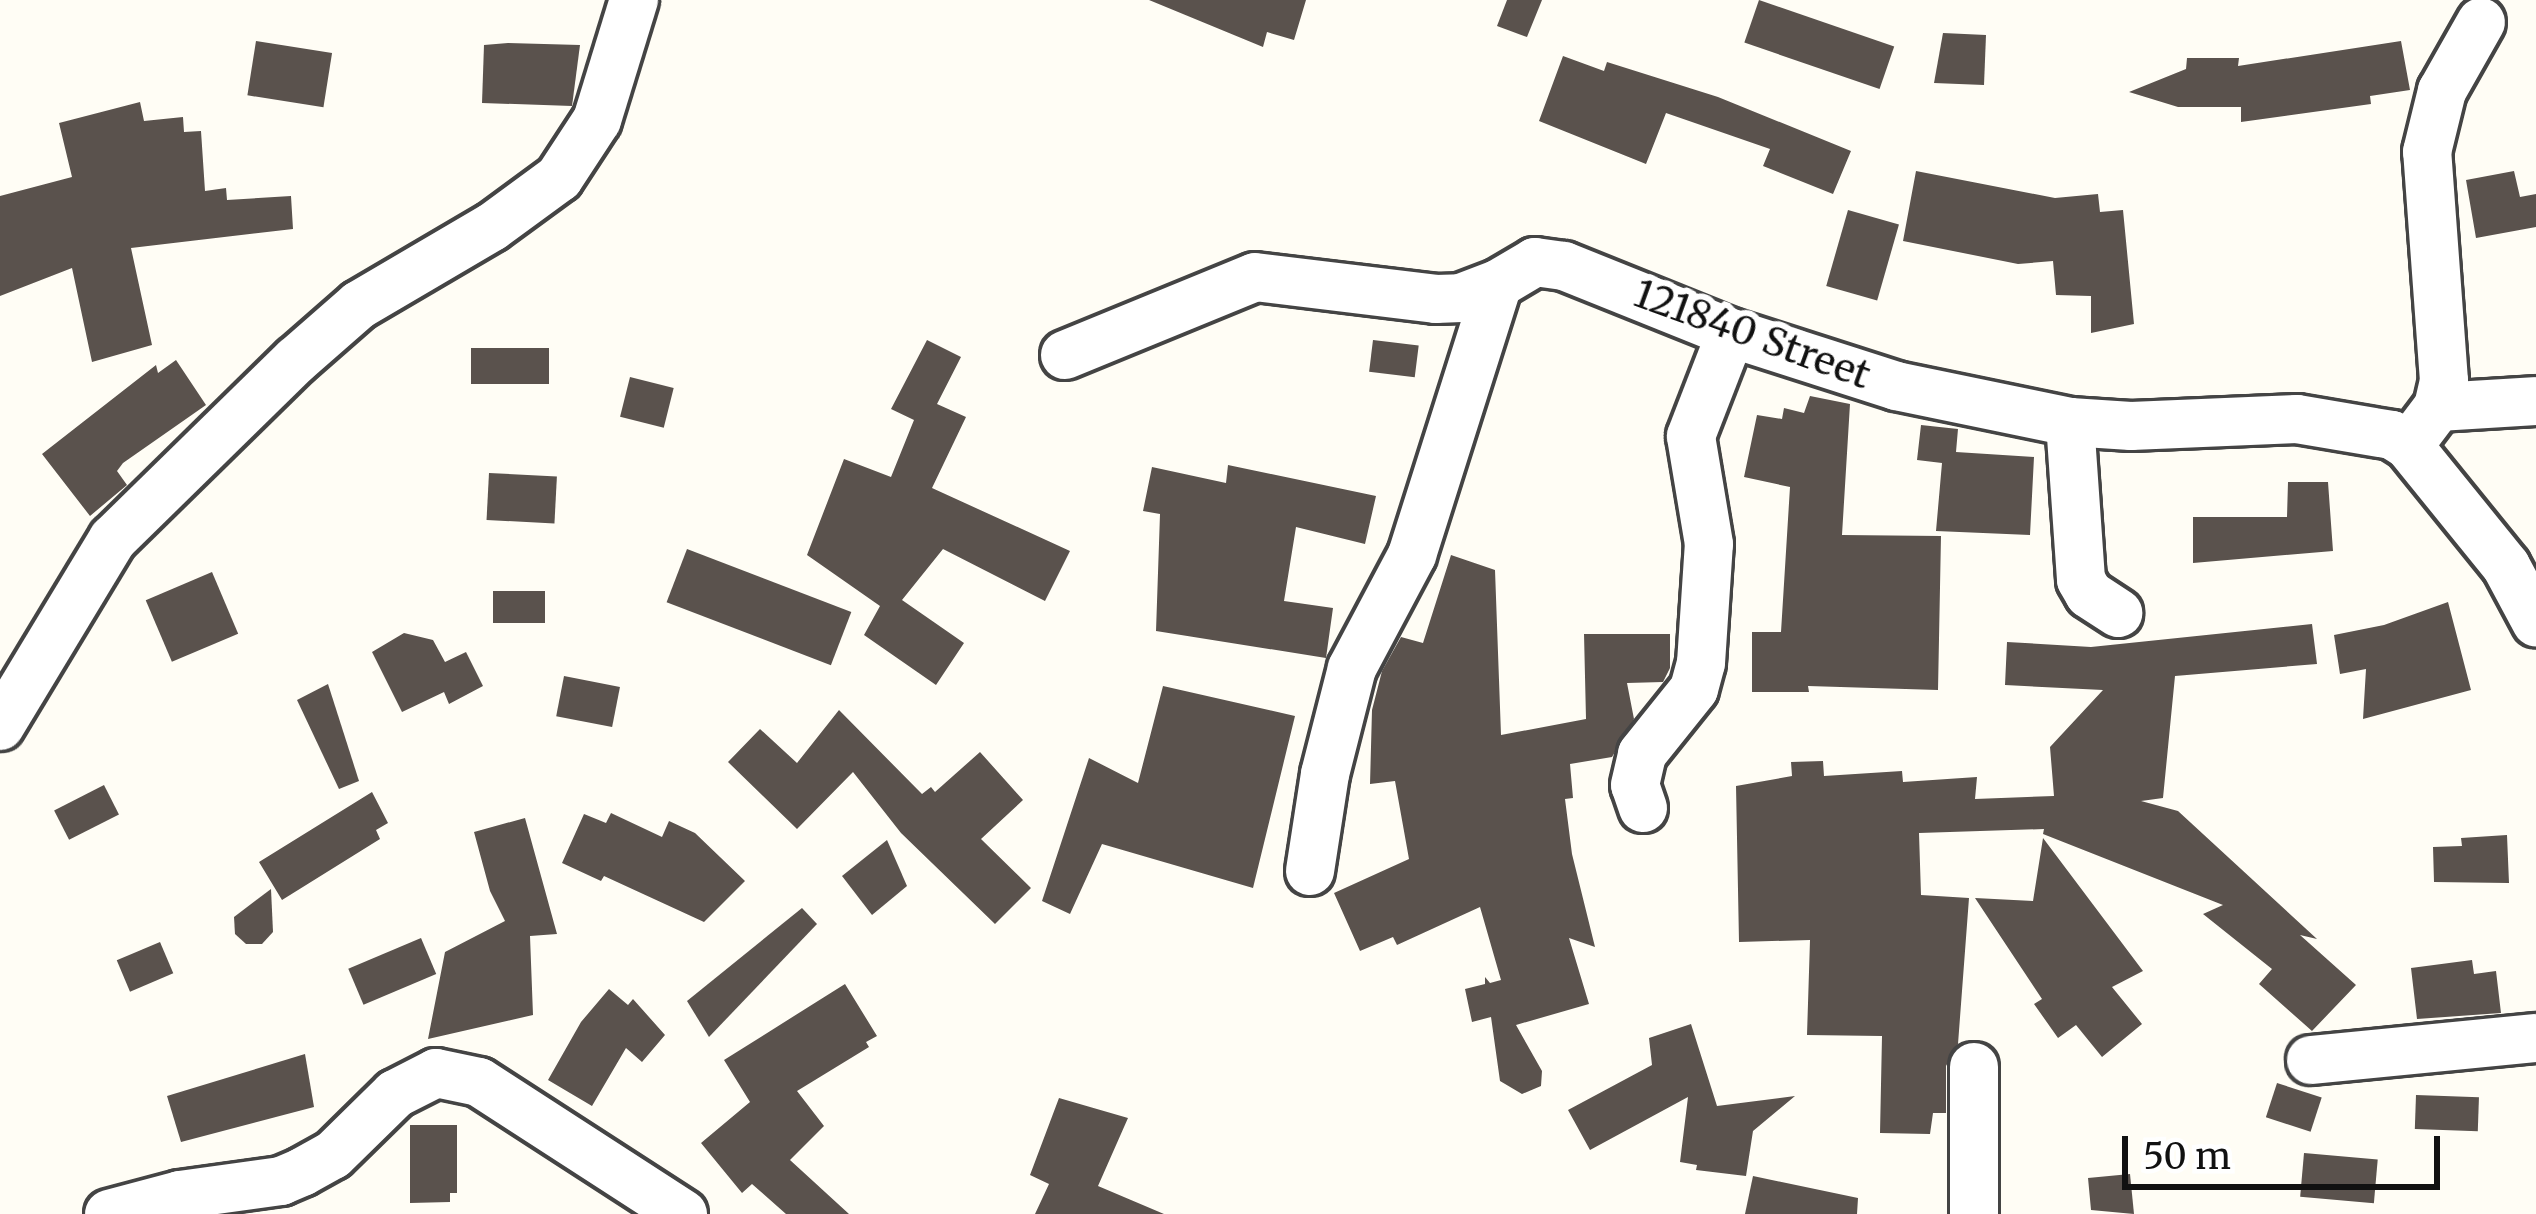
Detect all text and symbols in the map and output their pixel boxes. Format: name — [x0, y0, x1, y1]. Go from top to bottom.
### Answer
street label: 121840 Street — [1628, 271, 1876, 399]
scale bar — [2128, 1112, 2446, 1186]
text: 50 m — [2143, 1134, 2231, 1179]

